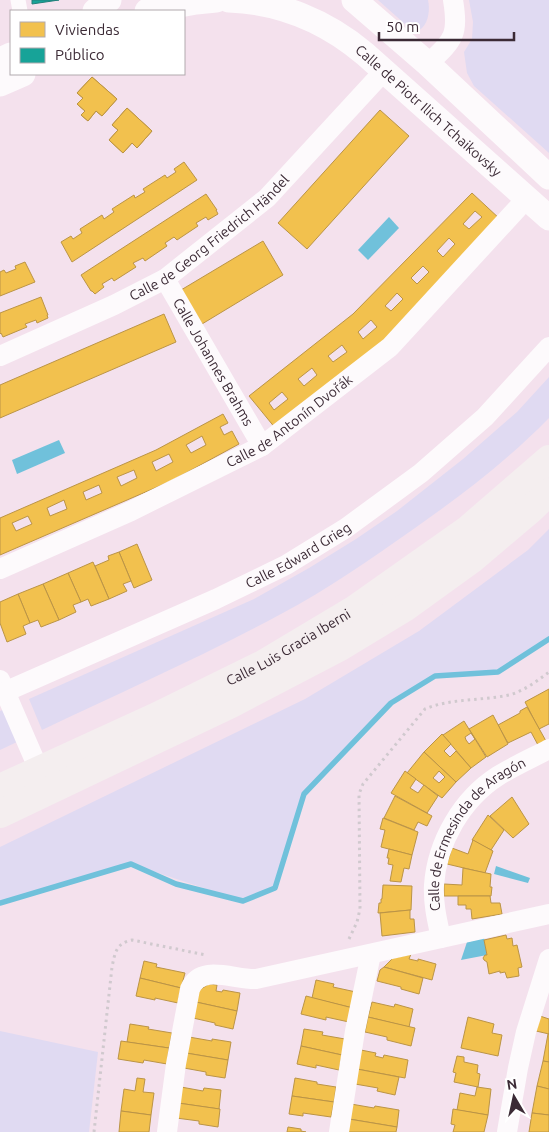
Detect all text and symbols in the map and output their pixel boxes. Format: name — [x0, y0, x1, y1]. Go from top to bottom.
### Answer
legend — [10, 10, 185, 75]
scale bar — [379, 10, 514, 42]
text: 50 m — [386, 18, 419, 35]
text: Viviendas — [55, 21, 119, 38]
street label: Calle de Piotr Ilich Tchaikovsky — [352, 41, 505, 180]
text: Público — [55, 46, 105, 63]
street label: Calle de Georg Friedrich Händel — [127, 171, 292, 304]
street label: Calle Johannes Brahms — [170, 295, 257, 429]
street label: Calle de Antonín Dvořák — [223, 371, 356, 471]
street label: Calle Edward Grieg — [243, 519, 354, 591]
street label: Calle Luis Gracia Iberni — [224, 606, 353, 689]
street label: Calle de Ermesinda de Aragón — [426, 754, 528, 912]
north arrow — [489, 1072, 539, 1122]
text: N — [506, 1075, 518, 1093]

